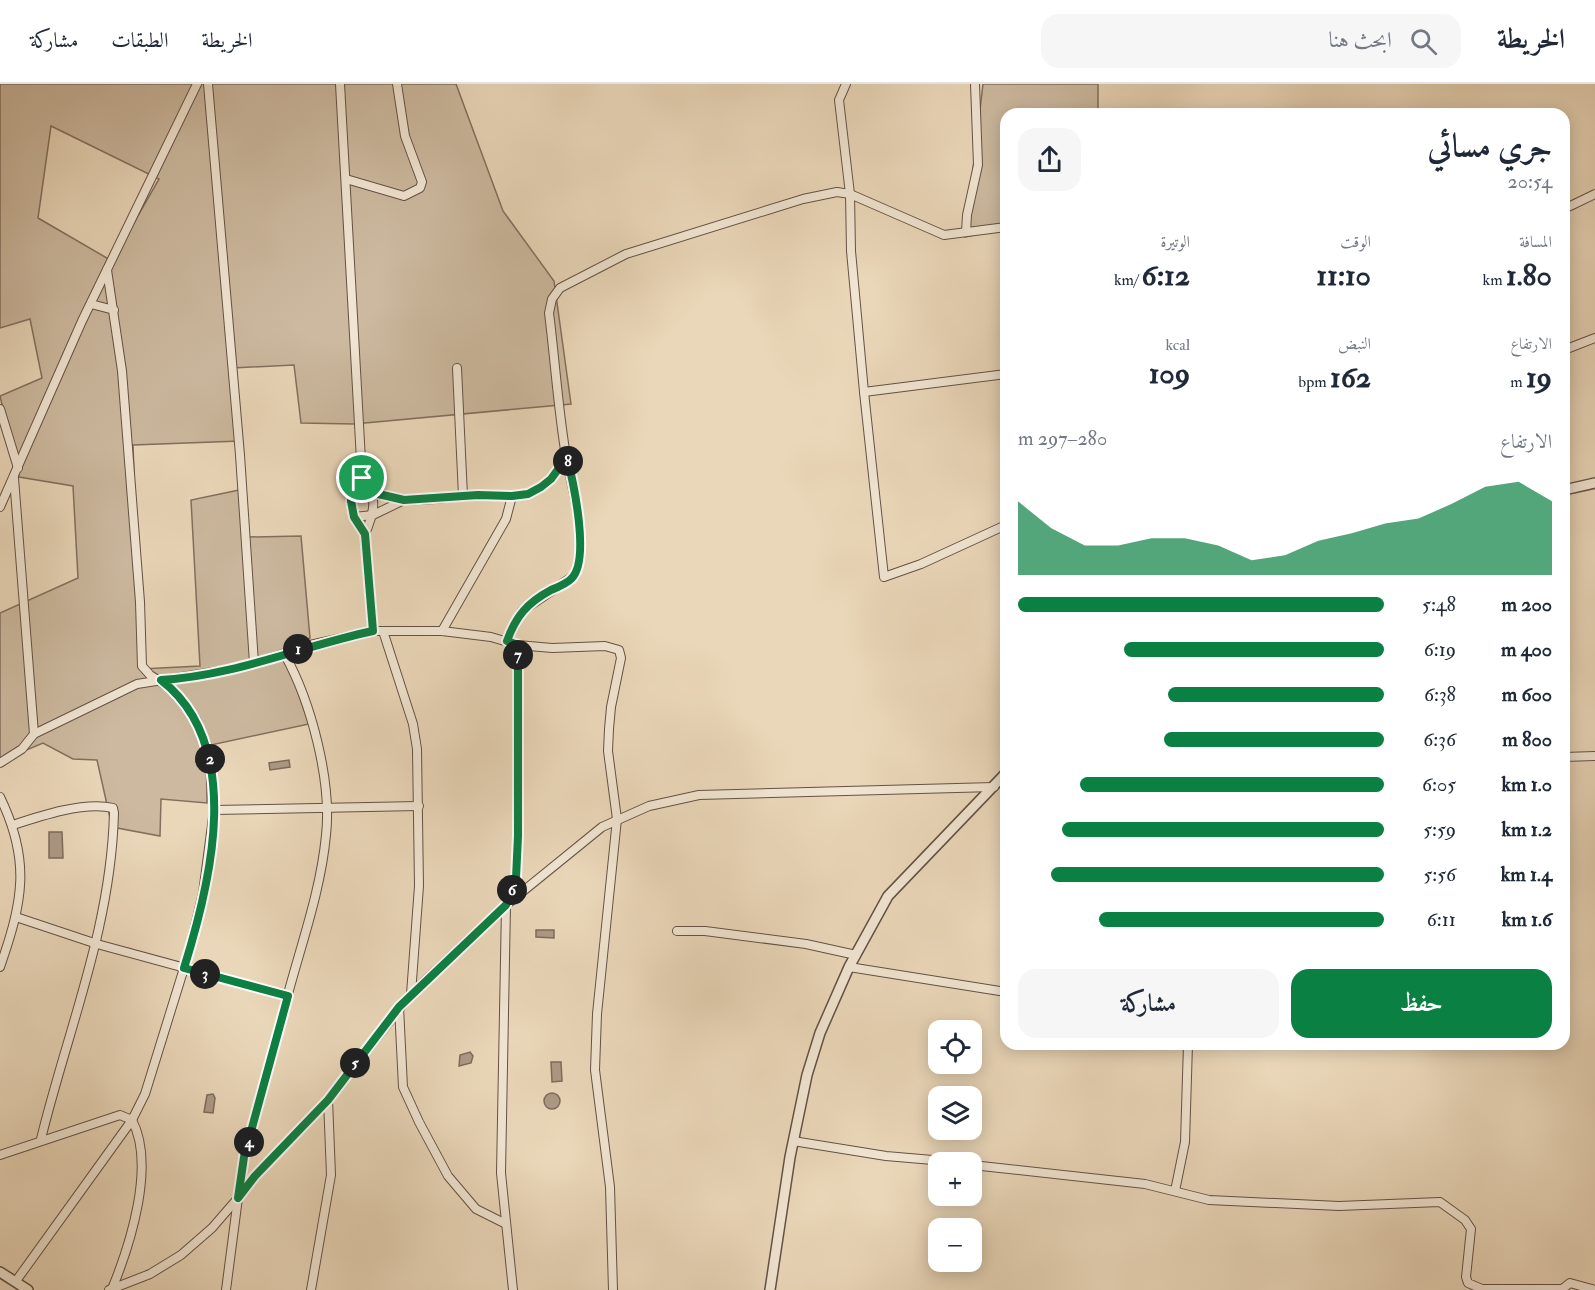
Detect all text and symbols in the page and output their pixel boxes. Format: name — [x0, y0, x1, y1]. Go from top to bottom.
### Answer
search box — [1041, 14, 1461, 68]
text: الخريطة — [1497, 22, 1565, 57]
icon: search — [1407, 25, 1440, 58]
text: ابحث هنا — [1329, 26, 1392, 54]
text: مشاركة — [30, 27, 78, 54]
text: الطبقات — [111, 27, 168, 54]
text: الخريطة — [201, 27, 253, 54]
text: جري مسائي — [1428, 126, 1552, 167]
button: share — [1018, 128, 1081, 191]
text: 20:54 — [1508, 169, 1552, 194]
text: الوتيرة — [1160, 232, 1190, 252]
text: الوقت — [1340, 232, 1371, 252]
text: المسافة — [1519, 232, 1552, 252]
text: 6:12 — [1142, 257, 1190, 294]
text: 11:10 — [1316, 257, 1371, 294]
text: 1.80 — [1506, 257, 1552, 294]
text: /km — [1114, 270, 1142, 290]
text: km — [1483, 270, 1506, 290]
text: النبض — [1338, 334, 1371, 354]
text: الارتفاع — [1510, 334, 1552, 354]
text: kcal — [1165, 335, 1190, 355]
text: 109 — [1149, 355, 1190, 392]
text: 162 — [1330, 359, 1371, 396]
text: 19 — [1526, 359, 1552, 396]
text: bpm — [1298, 372, 1330, 392]
text: m — [1510, 372, 1526, 392]
text: 280–297 m — [1018, 426, 1107, 451]
text: الارتفاع — [1500, 429, 1552, 454]
pin: 8 — [553, 446, 583, 476]
text: 8 — [564, 451, 572, 471]
pin — [336, 452, 387, 503]
icon: arrive — [345, 461, 378, 494]
text: 5:48 — [1422, 592, 1456, 617]
text: 200 m — [1502, 592, 1552, 617]
pin: 1 — [283, 634, 313, 664]
text: 6:19 — [1424, 637, 1456, 662]
text: 400 m — [1501, 637, 1552, 662]
text: 1 — [295, 639, 301, 659]
pin: 7 — [503, 640, 533, 670]
text: 7 — [514, 645, 522, 665]
text: 6:38 — [1424, 682, 1456, 707]
text: 600 m — [1502, 682, 1552, 707]
text: 6:36 — [1423, 727, 1456, 752]
text: 800 m — [1502, 727, 1552, 752]
pin: 2 — [195, 744, 225, 774]
text: 2 — [206, 749, 214, 769]
text: 6:05 — [1422, 772, 1456, 797]
text: 1.0 km — [1501, 772, 1552, 797]
text: 5:59 — [1423, 817, 1456, 842]
text: 1.2 km — [1502, 817, 1552, 842]
text: 5:56 — [1423, 862, 1456, 887]
text: 1.4 km — [1501, 862, 1552, 887]
pin: 6 — [497, 875, 527, 905]
text: 6 — [508, 880, 516, 900]
text: 6:11 — [1427, 907, 1456, 932]
text: 1.6 km — [1502, 907, 1552, 932]
pin: 3 — [190, 959, 220, 989]
text: 3 — [202, 964, 208, 984]
button: مشاركة — [1018, 969, 1279, 1038]
button: حفظ — [1291, 969, 1552, 1038]
map controls — [928, 1020, 982, 1272]
button: locate — [928, 1020, 982, 1074]
pin: 5 — [340, 1048, 370, 1078]
text: 5 — [351, 1053, 359, 1073]
button: layers — [928, 1086, 982, 1140]
pin: 4 — [234, 1127, 264, 1157]
text: 4 — [245, 1132, 253, 1152]
button: + — [928, 1152, 982, 1206]
button: − — [928, 1218, 982, 1272]

